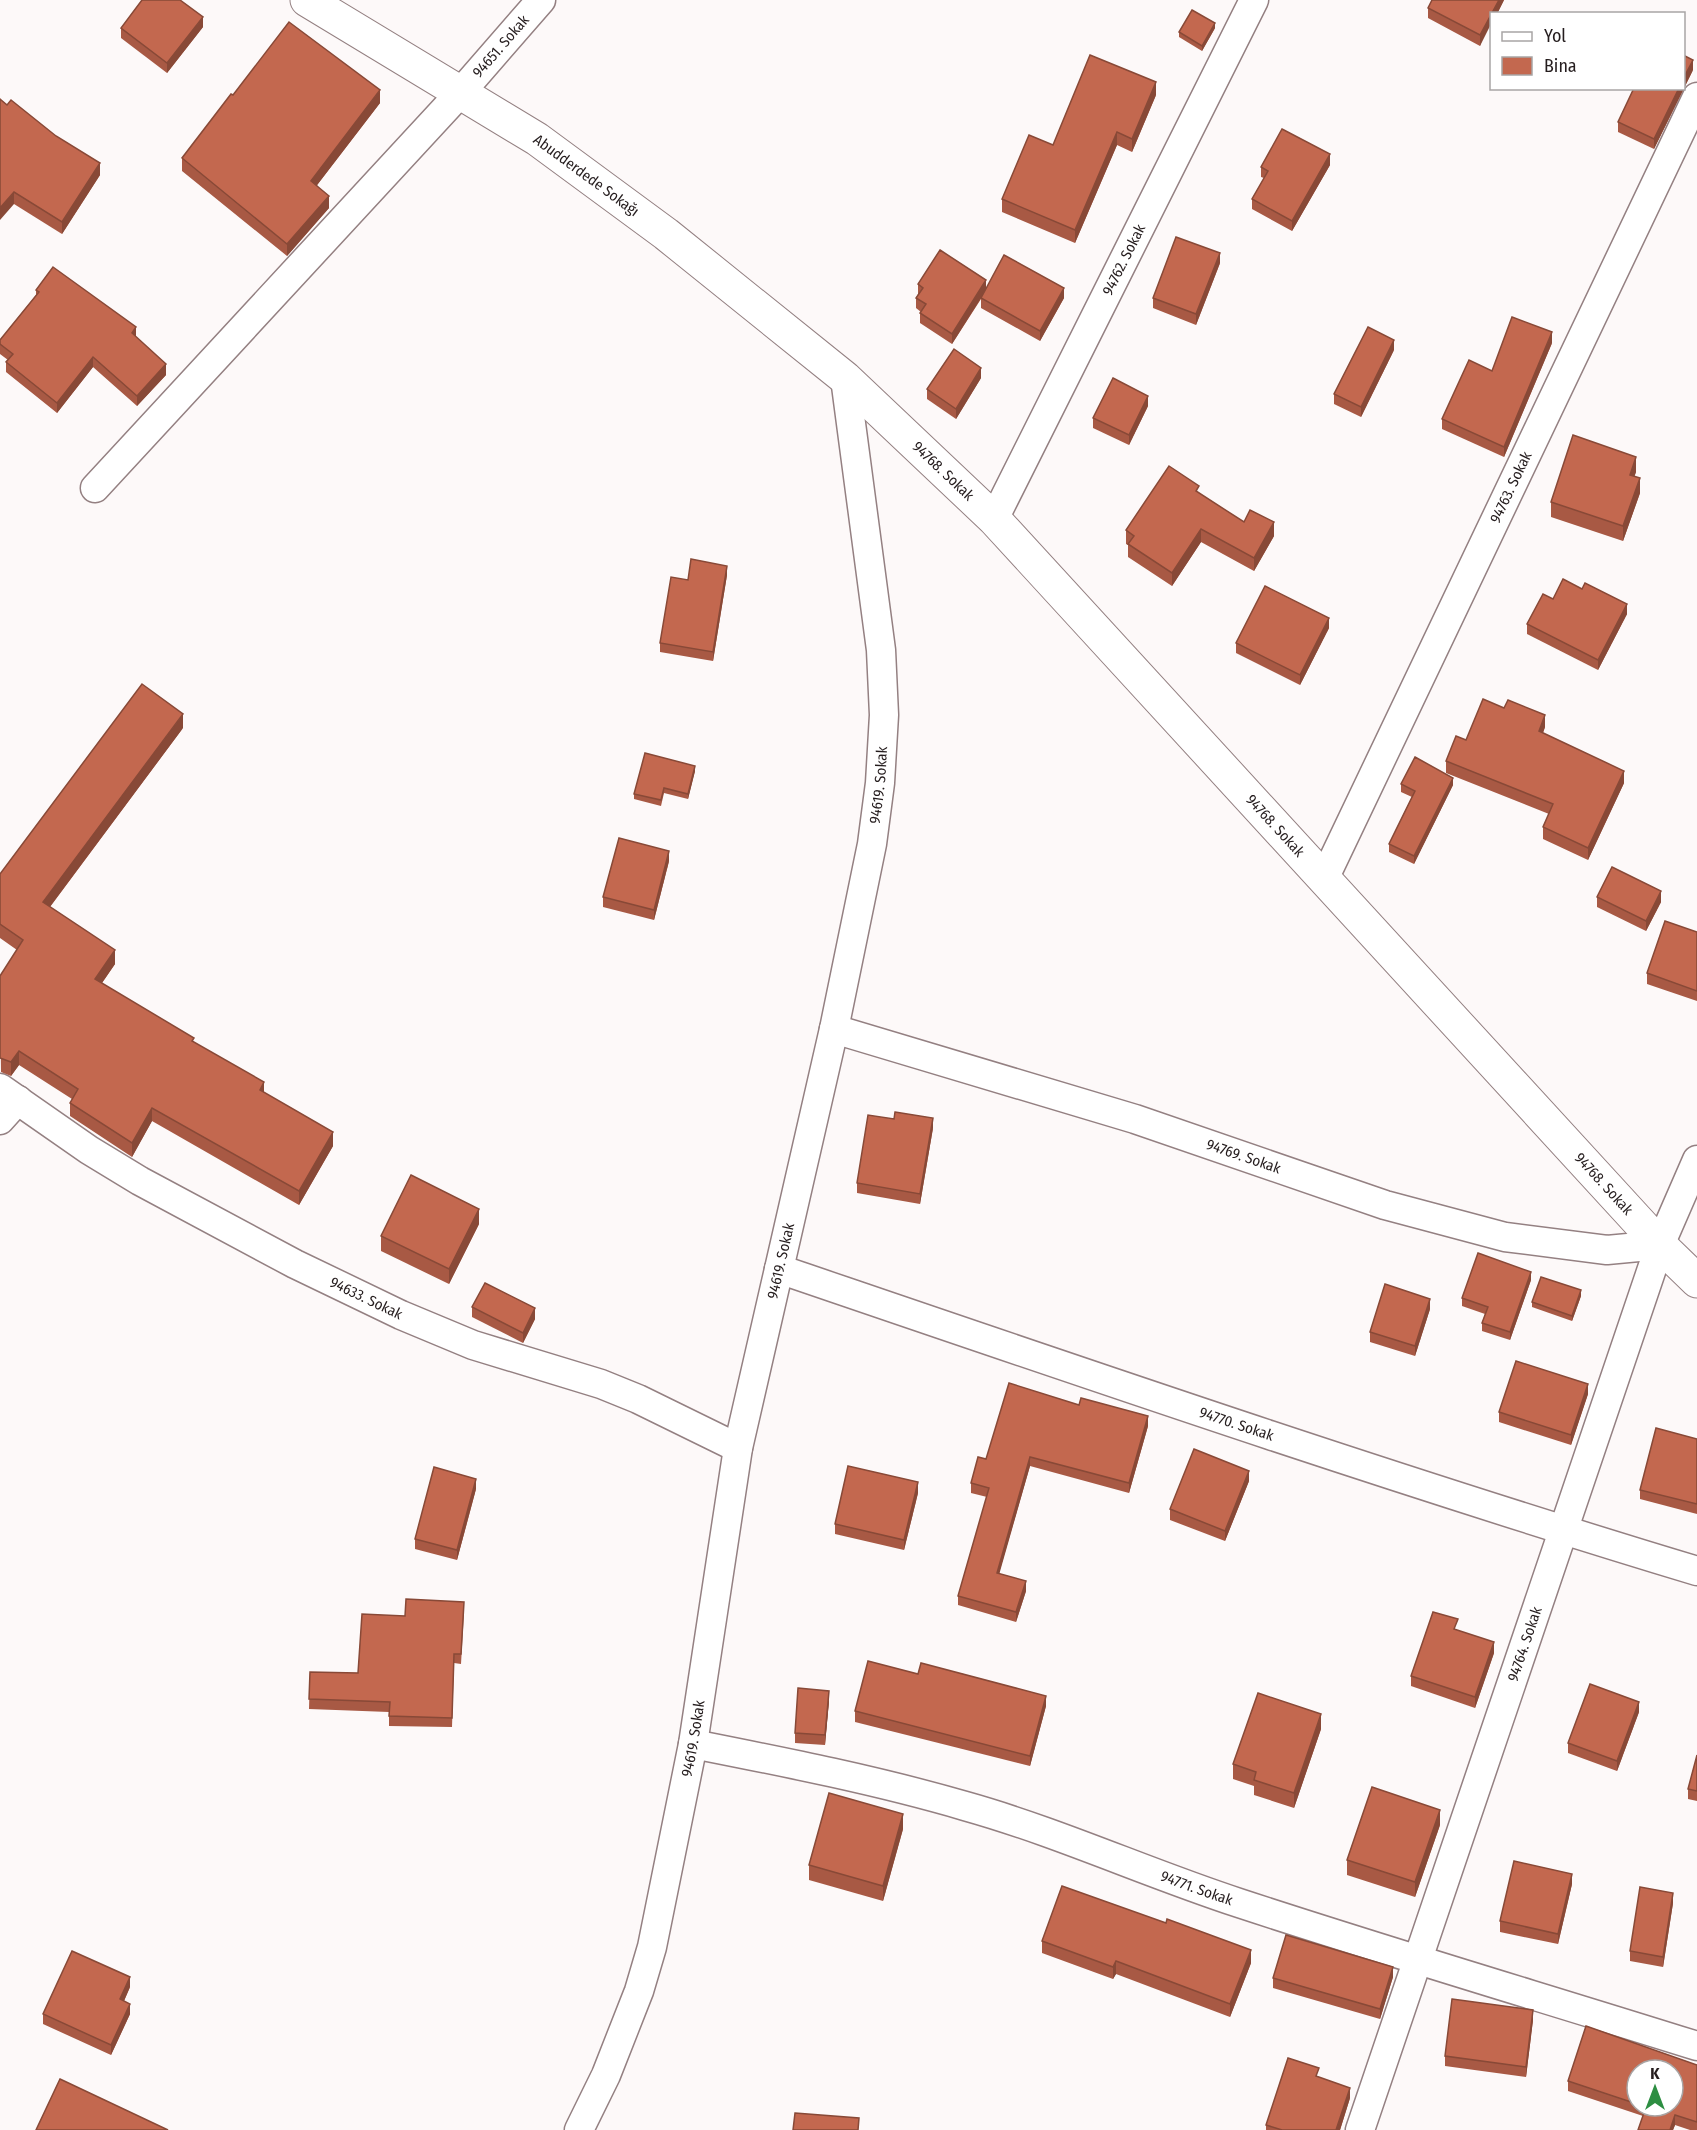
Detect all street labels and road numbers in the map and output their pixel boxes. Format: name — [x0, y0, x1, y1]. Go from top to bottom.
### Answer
street label: 94651. Sokak — [469, 11, 533, 81]
street label: Abudderdede Sokağı — [530, 131, 643, 220]
street label: 94762. Sokak — [1099, 221, 1149, 298]
street label: 94768. Sokak — [909, 438, 978, 504]
street label: 94763. Sokak — [1486, 449, 1536, 526]
street label: 94619. Sokak — [866, 746, 891, 825]
street label: 94768. Sokak — [1242, 791, 1308, 861]
street label: 94769. Sokak — [1204, 1135, 1283, 1177]
street label: 94768. Sokak — [1571, 1149, 1637, 1219]
street label: 94619. Sokak — [763, 1221, 798, 1301]
street label: 94633. Sokak — [327, 1273, 405, 1323]
street label: 94770. Sokak — [1197, 1403, 1276, 1445]
street label: 94764. Sokak — [1504, 1604, 1546, 1684]
street label: 94619. Sokak — [678, 1699, 709, 1778]
street label: 94771. Sokak — [1158, 1867, 1235, 1909]

